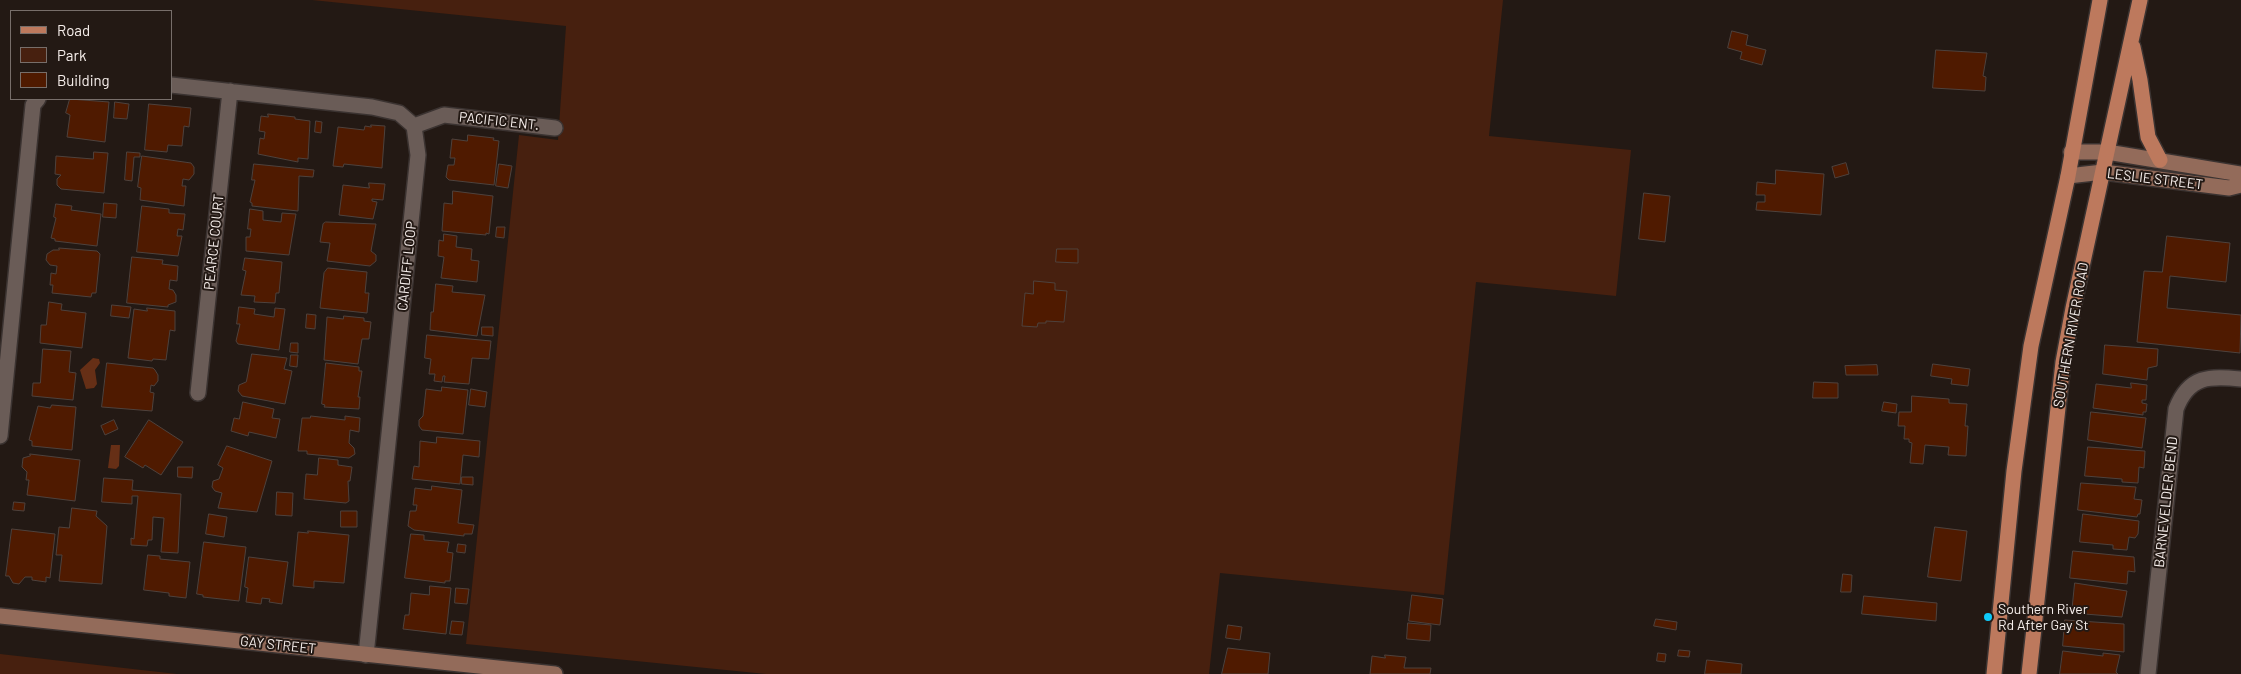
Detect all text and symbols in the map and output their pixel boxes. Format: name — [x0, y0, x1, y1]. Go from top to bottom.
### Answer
legend — [10, 10, 172, 100]
text: Road — [57, 21, 90, 39]
text: Park — [57, 46, 86, 64]
text: Building — [57, 71, 110, 89]
street label: PACIFIC ENT. — [458, 108, 540, 134]
street label: LESLIE STREET — [2106, 165, 2204, 193]
street label: PEARCE COURT — [201, 193, 227, 291]
street label: CARDIFF LOOP — [394, 220, 420, 312]
street label: SOUTHERN RIVER ROAD — [2050, 261, 2092, 409]
street label: BARNEVELDER BEND — [2151, 436, 2181, 568]
place label: Southern River Rd After Gay St — [1998, 601, 2089, 634]
marker: Southern River Rd After Gay St — [1982, 611, 1994, 623]
street label: GAY STREET — [239, 633, 317, 657]

